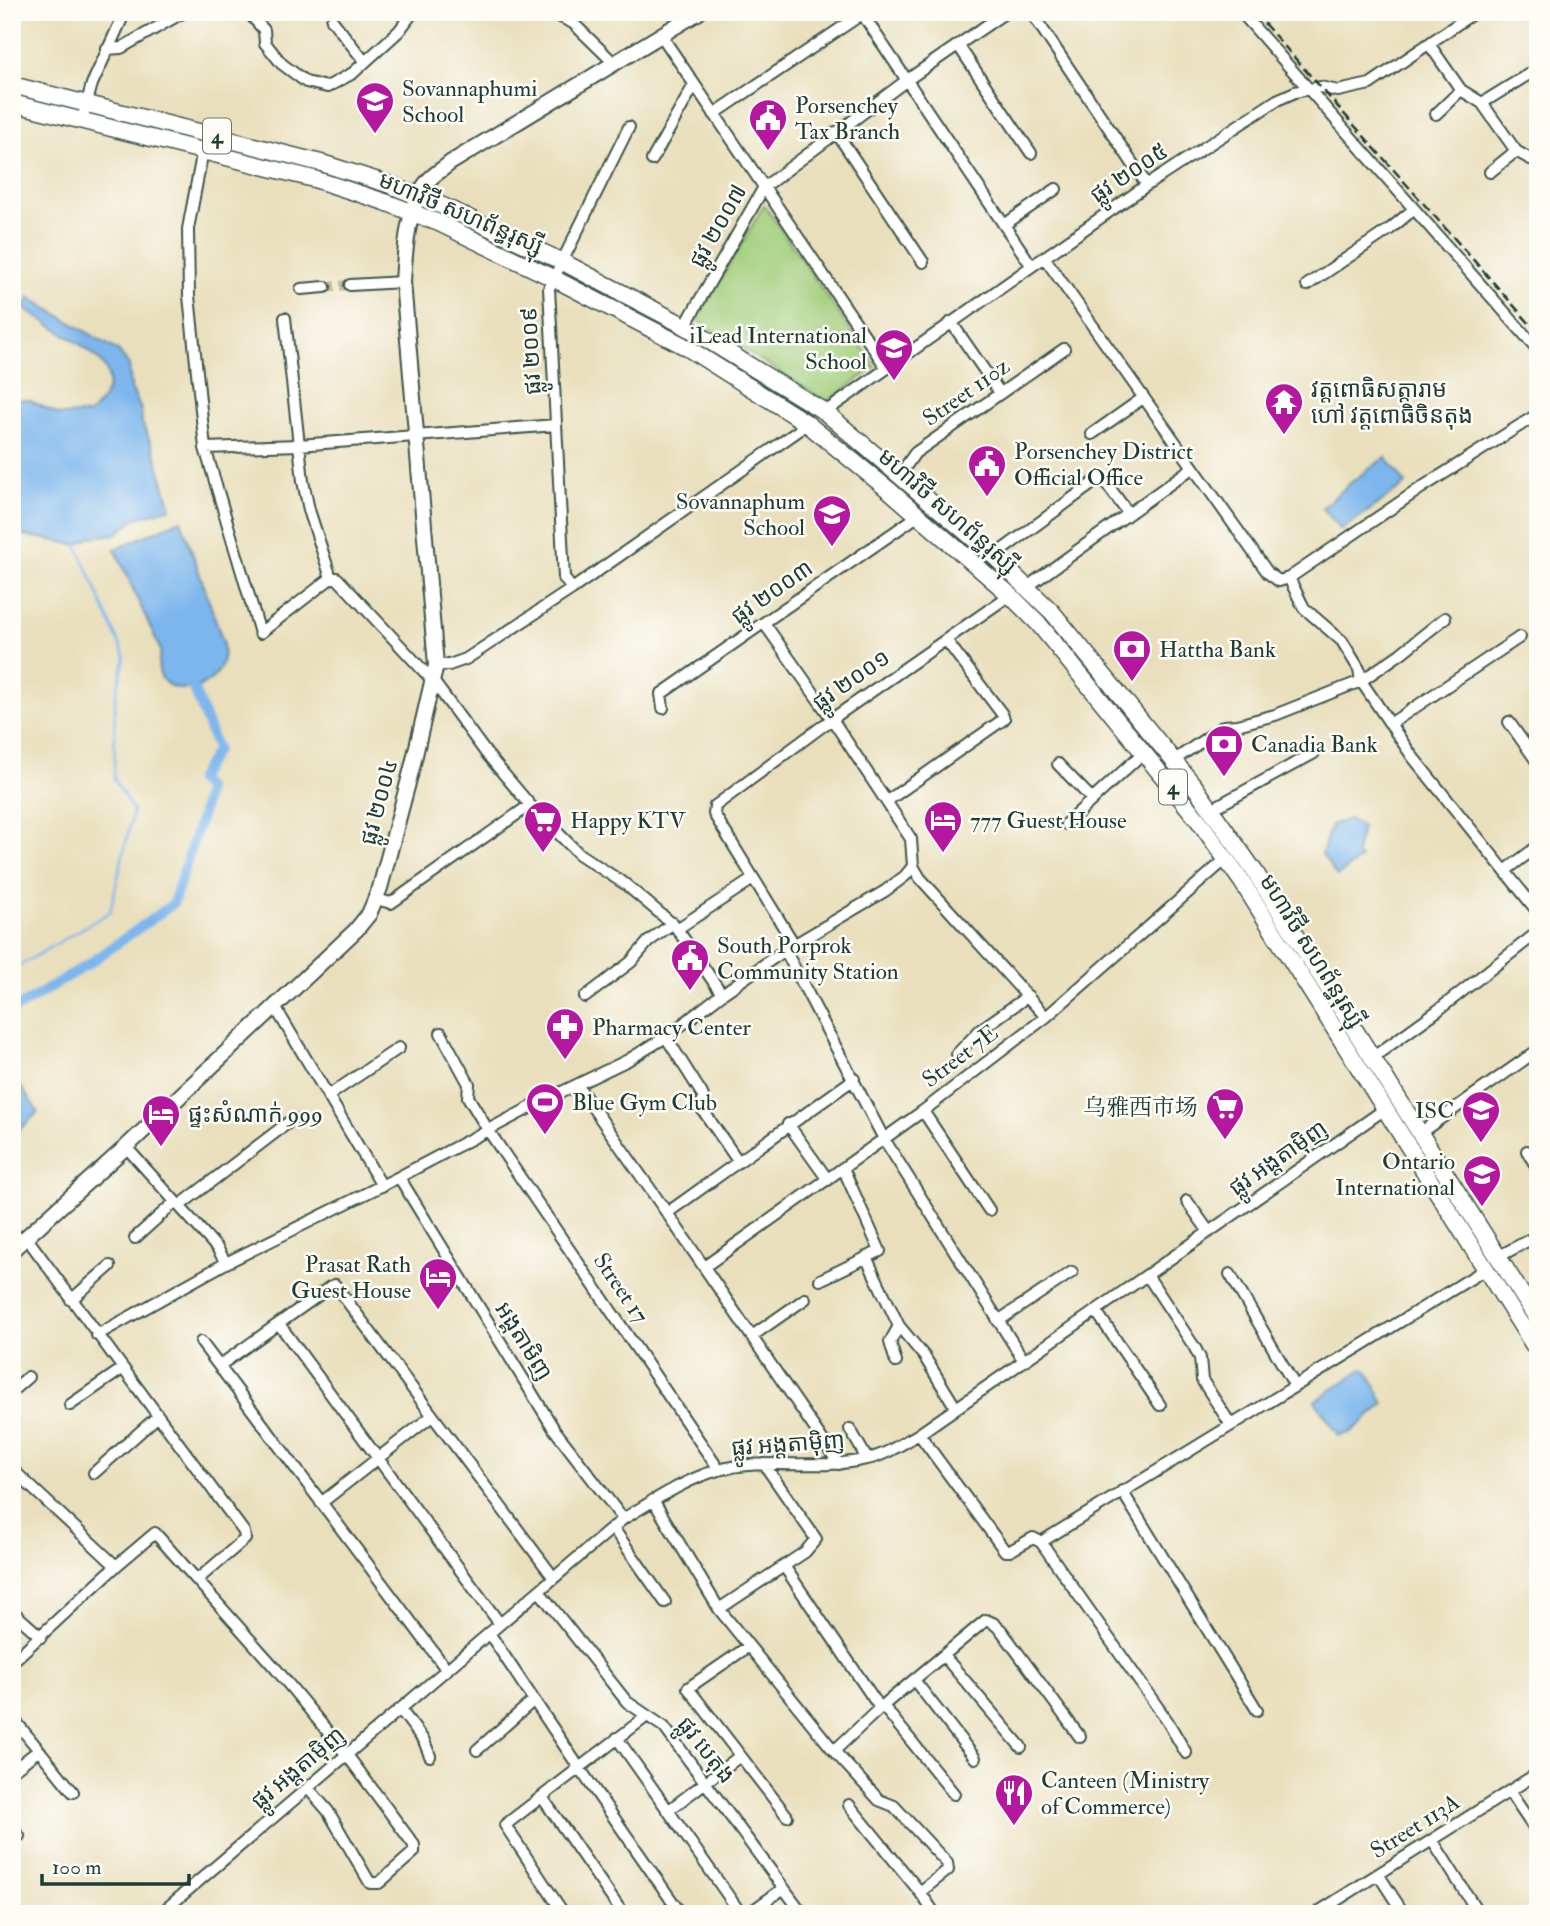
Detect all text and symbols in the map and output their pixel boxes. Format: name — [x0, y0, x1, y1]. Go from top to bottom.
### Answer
place label: Sovannaphumi School — [402, 74, 537, 129]
school or university icon: Sovannaphumi School — [354, 80, 396, 135]
place label: Porsenchey Tax Branch — [795, 91, 900, 146]
public building icon: Porsenchey Tax Branch — [747, 97, 789, 152]
road number: 4 — [203, 118, 231, 154]
street label: ផ្លូវ ២០០៥ — [1084, 136, 1177, 215]
street label: មហាវិថី សហព័ន្ធរុស្ស៊ី — [372, 165, 548, 265]
street label: ផ្លូវ ២០០៧ — [683, 179, 759, 276]
street label: ផ្លូវ ២០០៩ — [514, 306, 555, 396]
place label: iLead International School — [689, 321, 867, 376]
school or university icon: iLead International School — [873, 327, 915, 382]
street label: Street 110z — [917, 352, 1015, 432]
place label: វត្តពោធិសត្តារាម ហៅ វត្តពោធិចិនតុង — [1311, 375, 1473, 430]
temple icon: វត្តពោធិសត្តារាម ហៅ វត្តពោធិចិនតុង — [1263, 381, 1305, 436]
place label: Porsenchey District Official Office — [1014, 437, 1193, 492]
street label: មហាវិថី សហព័ន្ធរុស្ស៊ី — [869, 442, 1025, 584]
public building icon: Porsenchey District Official Office — [966, 443, 1008, 498]
place label: Sovannaphum School — [676, 487, 805, 542]
school or university icon: Sovannaphum School — [811, 493, 853, 548]
street label: ផ្លូវ ២០០៣ — [725, 553, 822, 636]
bank icon: Hattha Bank — [1111, 628, 1153, 683]
place label: Hattha Bank — [1159, 635, 1276, 664]
street label: ផ្លូវ ២០០១ — [807, 643, 899, 723]
bank icon: Canadia Bank — [1203, 723, 1245, 778]
place label: Canadia Bank — [1251, 730, 1378, 759]
street label: ផ្លូវ ២០០៤ — [354, 756, 411, 850]
road number: 4 — [1159, 770, 1187, 804]
supermarket icon: Happy KTV — [522, 799, 564, 854]
hotel icon: 777 Guest House — [922, 799, 964, 854]
place label: Happy KTV — [570, 806, 686, 836]
place label: 777 Guest House — [970, 806, 1127, 835]
street label: មហាវិថី សហព័ន្ធរុស្ស៊ី — [1249, 868, 1372, 1036]
place label: South Porprok Community Station — [717, 931, 899, 986]
public building icon: South Porprok Community Station — [669, 937, 711, 992]
pharmacy icon: Pharmacy Center — [544, 1006, 586, 1061]
place label: Pharmacy Center — [592, 1013, 751, 1042]
street label: Street 7E — [916, 1018, 1004, 1094]
sports icon: Blue Gym Club — [524, 1081, 566, 1136]
supermarket icon: 乌雅西市场 — [1204, 1086, 1246, 1141]
place label: Blue Gym Club — [572, 1088, 717, 1117]
school or university icon: ISC — [1460, 1089, 1502, 1144]
hotel icon: ផ្ទះសំណាក់ 999 — [140, 1093, 182, 1148]
place label: 乌雅西市场 — [1083, 1093, 1198, 1122]
place label: ISC — [1415, 1096, 1454, 1125]
place label: ផ្ទះសំណាក់ 999 — [188, 1099, 323, 1129]
street label: ផ្លូវ អង្តតាម៉ិញ — [1223, 1113, 1337, 1208]
place label: Ontario International — [1335, 1147, 1455, 1202]
school or university icon: Ontario International — [1461, 1153, 1503, 1208]
street label: Street 17 — [587, 1247, 655, 1329]
place label: Prasat Rath Guest House — [291, 1250, 411, 1305]
hotel icon: Prasat Rath Guest House — [417, 1256, 459, 1311]
street label: អង្គតាមិញ — [489, 1296, 559, 1386]
street label: ផ្លូវ អង្តតាម៉ិញ — [730, 1426, 846, 1469]
street label: ផ្លូវ បេតុង — [665, 1711, 741, 1794]
street label: ផ្លូវ អង្តតាម៉ិញ — [245, 1720, 355, 1821]
place label: Canteen (Ministry of Commerce) — [1041, 1766, 1210, 1821]
restaurant icon: Canteen (Ministry of Commerce) — [993, 1772, 1035, 1827]
street label: Street 113A — [1365, 1787, 1465, 1865]
scale bar — [42, 1842, 189, 1886]
text: 100 m — [52, 1854, 102, 1881]

